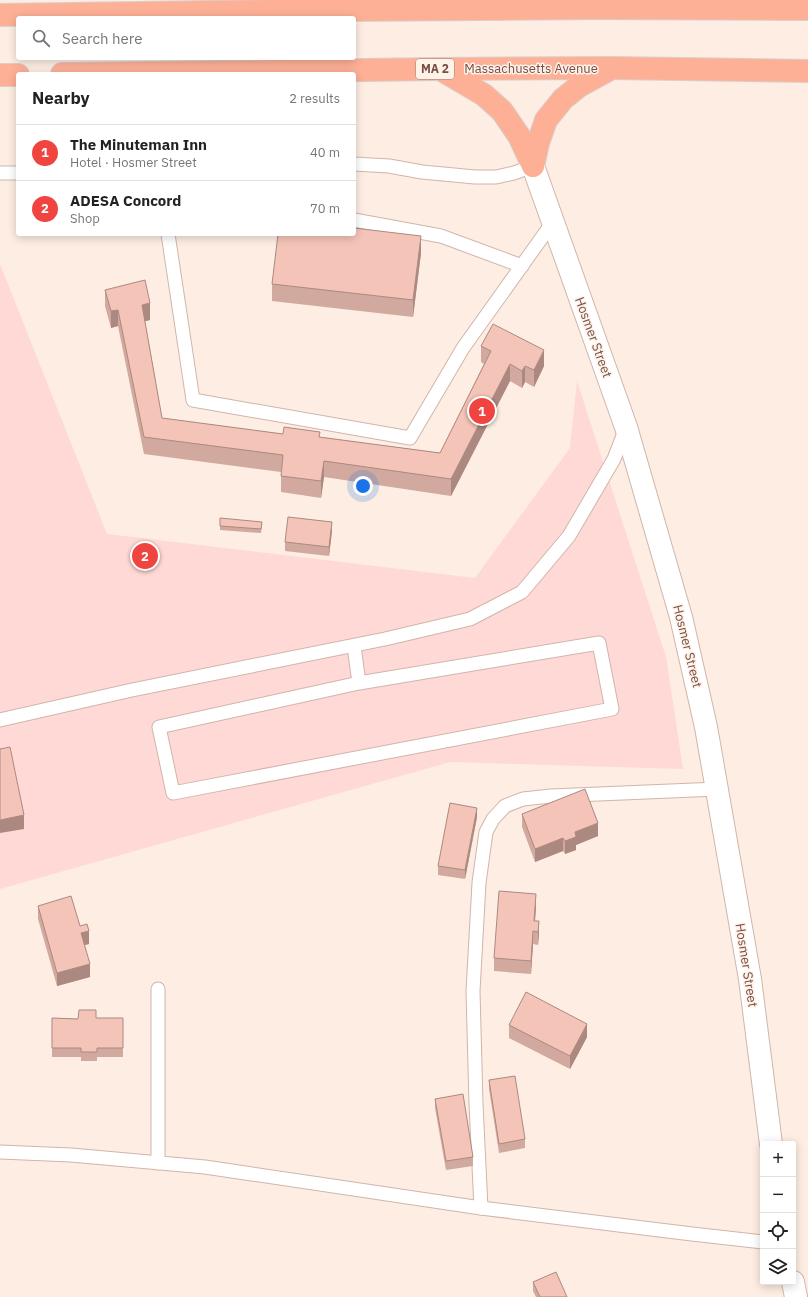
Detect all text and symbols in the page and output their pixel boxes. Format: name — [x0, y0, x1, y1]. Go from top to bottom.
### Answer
search box — [16, 16, 356, 60]
icon: search — [30, 27, 52, 49]
text: Search here — [62, 29, 142, 48]
road number: MA 2 — [416, 59, 454, 79]
street label: Massachusetts Avenue — [464, 60, 598, 77]
text: Nearby — [32, 87, 90, 109]
text: 2 results — [289, 90, 340, 107]
text: The Minuteman Inn — [70, 135, 207, 154]
text: 1 — [41, 144, 49, 161]
text: 40 m — [310, 144, 340, 161]
text: Hotel · Hosmer Street — [70, 154, 197, 171]
text: ADESA Concord — [70, 191, 181, 210]
text: 2 — [41, 200, 49, 217]
text: 70 m — [310, 200, 340, 217]
text: Shop — [70, 210, 100, 227]
street label: Hosmer Street — [571, 294, 616, 380]
pin: 1 — [469, 396, 495, 426]
your location — [353, 476, 373, 496]
pin: 2 — [132, 541, 158, 571]
street label: Hosmer Street — [669, 603, 706, 689]
street label: Hosmer Street — [731, 922, 762, 1008]
map controls — [760, 1141, 796, 1285]
button: + — [760, 1141, 796, 1177]
button: − — [760, 1177, 796, 1213]
button: locate — [760, 1213, 796, 1249]
button: layers — [760, 1249, 796, 1285]

